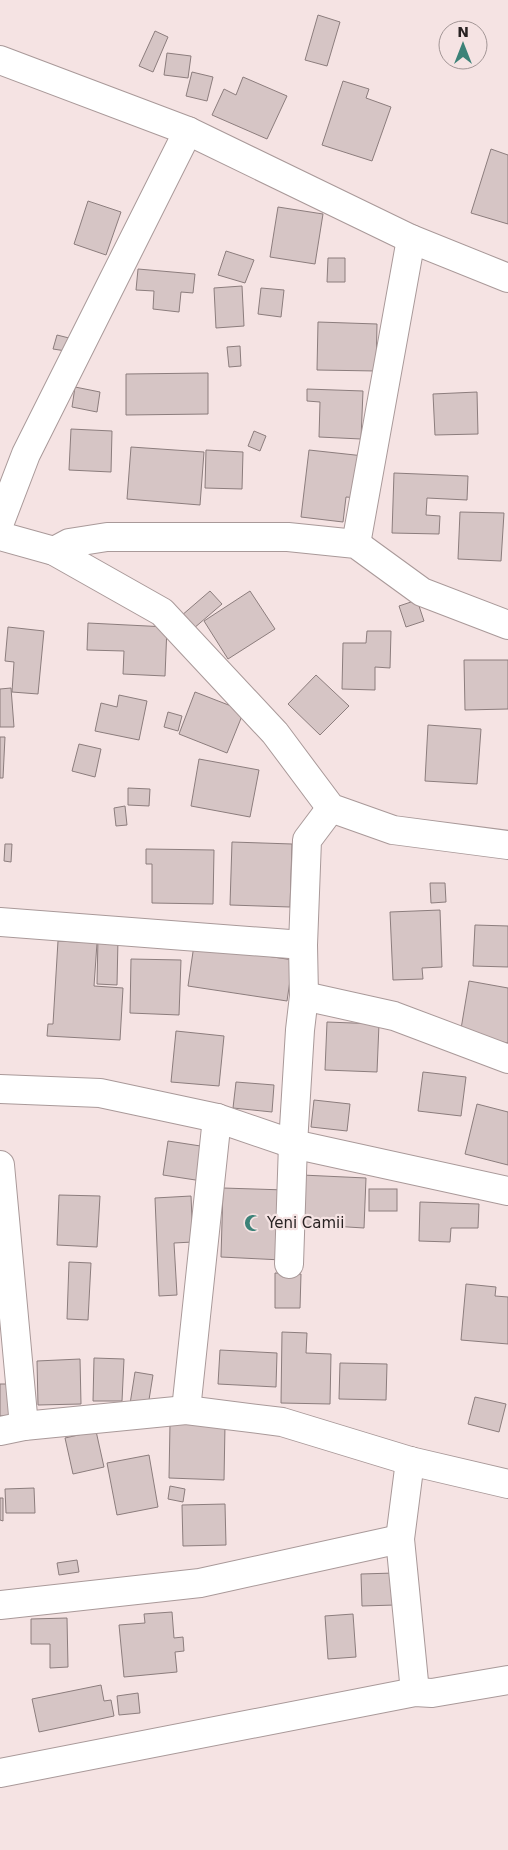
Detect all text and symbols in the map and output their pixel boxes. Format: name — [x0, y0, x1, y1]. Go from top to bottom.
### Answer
north arrow — [438, 20, 488, 70]
text: N — [457, 24, 469, 40]
mosque icon: Yeni Camii — [243, 1213, 263, 1233]
place label: Yeni Camii — [266, 1214, 344, 1232]

